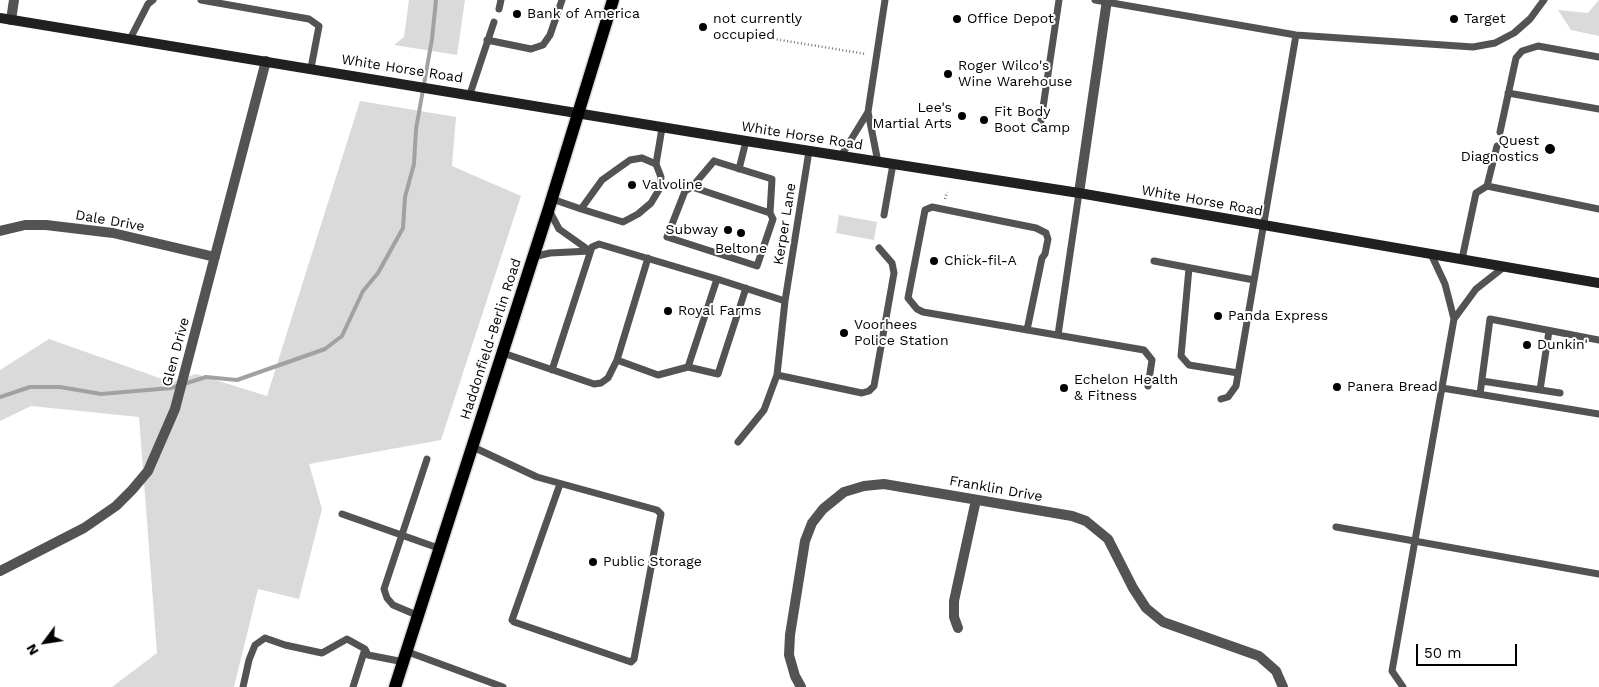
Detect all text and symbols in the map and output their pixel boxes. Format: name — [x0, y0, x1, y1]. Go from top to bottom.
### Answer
place label: Bank of America — [527, 6, 640, 22]
marker: Bank of America — [511, 8, 523, 20]
place label: not currently occupied — [713, 11, 802, 44]
place label: Office Depot — [967, 11, 1054, 27]
place label: Target — [1464, 11, 1506, 27]
marker: Office Depot — [951, 13, 963, 25]
marker: Target — [1448, 13, 1460, 25]
marker: not currently occupied — [697, 21, 709, 33]
street label: White Horse Road — [340, 51, 464, 87]
place label: Roger Wilco's Wine Warehouse — [958, 58, 1072, 90]
marker: Roger Wilco's Wine Warehouse — [942, 68, 954, 80]
place label: Lee's Martial Arts — [873, 100, 952, 132]
place label: Fit Body Boot Camp — [994, 104, 1070, 136]
marker: Lee's Martial Arts — [956, 110, 968, 122]
marker: Fit Body Boot Camp — [978, 114, 990, 126]
street label: White Horse Road — [740, 118, 864, 154]
place label: Quest Diagnostics — [1461, 133, 1539, 166]
marker: Quest Diagnostics — [1543, 142, 1557, 156]
place label: Valvoline — [642, 177, 703, 193]
marker: Valvoline — [626, 179, 638, 191]
street label: Kerper Lane — [770, 182, 800, 266]
street label: White Horse Road — [1140, 182, 1264, 220]
street label: Dale Drive — [74, 207, 146, 235]
place label: Subway — [666, 222, 718, 238]
marker: Subway — [722, 224, 734, 236]
marker: Beltone — [735, 227, 747, 239]
place label: Beltone — [715, 241, 767, 257]
place label: Chick-fil-A — [944, 253, 1017, 269]
marker: Chick-fil-A — [928, 255, 940, 267]
street label: Haddonfield-Berlin Road — [457, 256, 525, 422]
place label: Royal Farms — [678, 303, 761, 319]
marker: Royal Farms — [662, 305, 674, 317]
place label: Panda Express — [1228, 308, 1328, 324]
marker: Panda Express — [1212, 310, 1224, 322]
street label: Glen Drive — [159, 316, 193, 388]
place label: Voorhees Police Station — [854, 317, 949, 350]
marker: Voorhees Police Station — [838, 327, 850, 339]
place label: Dunkin' — [1537, 337, 1588, 353]
marker: Dunkin' — [1521, 339, 1533, 351]
place label: Echelon Health & Fitness — [1074, 372, 1178, 404]
place label: Panera Bread — [1347, 379, 1438, 395]
marker: Panera Bread — [1331, 381, 1343, 393]
marker: Echelon Health & Fitness — [1058, 382, 1070, 394]
street label: Franklin Drive — [948, 473, 1044, 505]
place label: Public Storage — [603, 554, 702, 570]
marker: Public Storage — [587, 556, 599, 568]
north arrow — [20, 617, 70, 667]
scale bar — [1419, 634, 1520, 666]
text: N — [23, 641, 42, 658]
text: 50 m — [1424, 644, 1461, 662]

